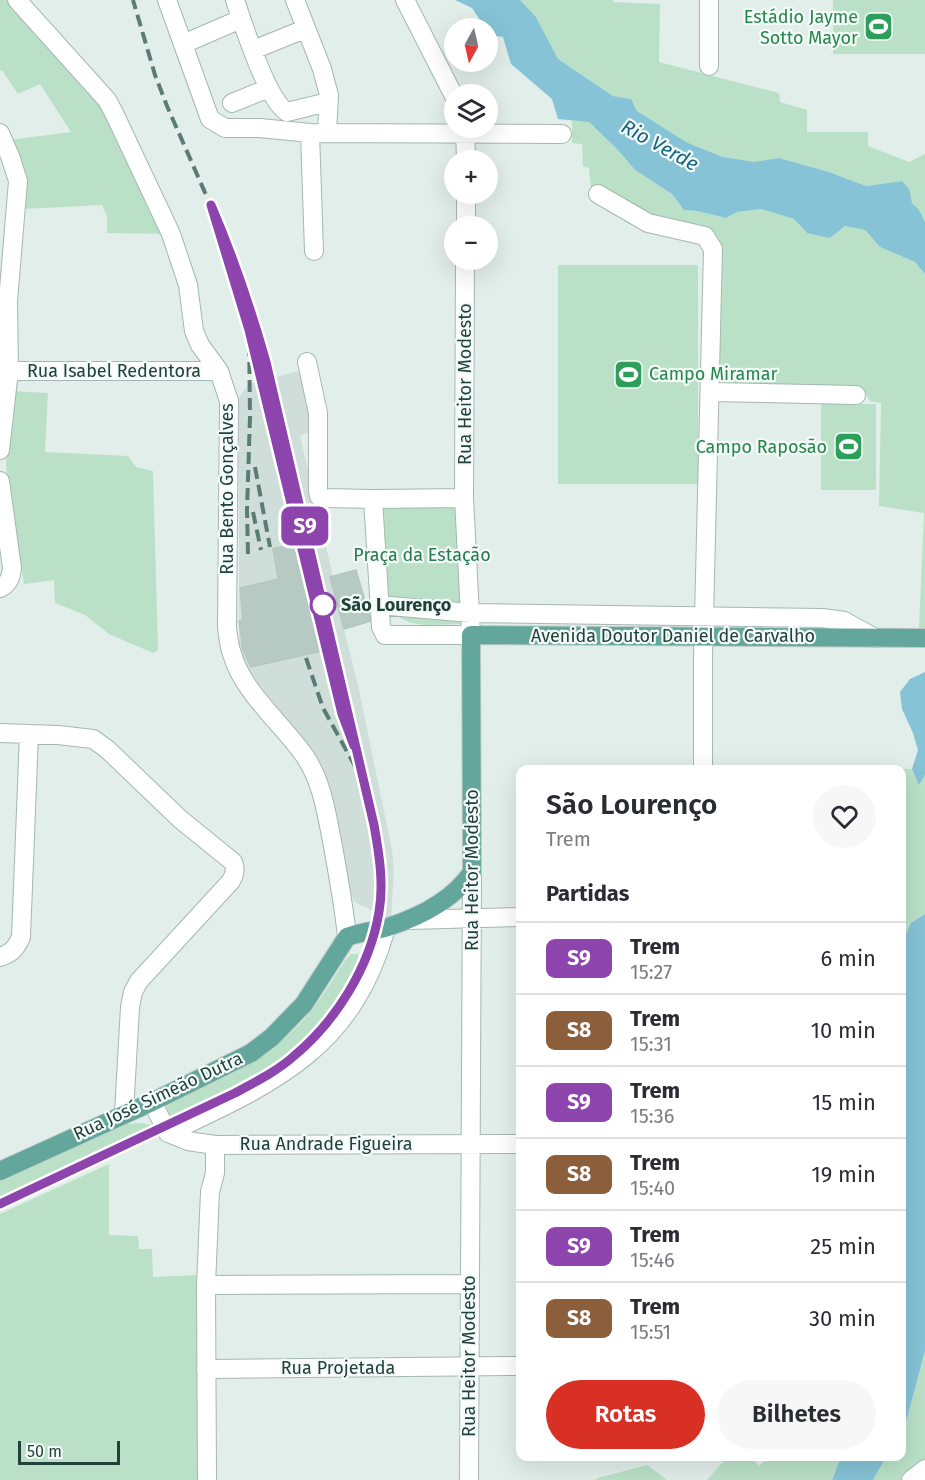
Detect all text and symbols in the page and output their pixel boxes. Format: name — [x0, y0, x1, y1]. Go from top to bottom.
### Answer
place label: Estádio Jayme Sotto Mayor — [744, 6, 858, 49]
sports icon: Estádio Jayme Sotto Mayor — [863, 11, 895, 43]
north arrow — [444, 18, 498, 72]
map controls — [444, 18, 498, 270]
button: layers — [444, 84, 498, 138]
water label: Rio Verde — [617, 114, 703, 176]
button: + — [444, 150, 498, 204]
button: − — [444, 216, 498, 270]
street label: Rua Heitor Modesto — [454, 303, 476, 465]
sports icon: Campo Miramar — [612, 358, 644, 390]
street label: Rua Isabel Redentora — [27, 360, 201, 382]
place label: Campo Miramar — [649, 363, 777, 385]
street label: Rua Bento Gonçalves — [216, 403, 238, 575]
sports icon: Campo Raposão — [832, 431, 864, 463]
place label: Campo Raposão — [696, 436, 827, 458]
line badge: S9 — [278, 506, 332, 546]
text: S9 — [293, 513, 317, 539]
park label: Praça da Estação — [353, 544, 491, 566]
marker: São Lourenço — [310, 592, 336, 618]
place label: São Lourenço — [341, 594, 451, 616]
street label: Avenida Doutor Daniel de Carvalho — [531, 625, 815, 647]
button: heart — [813, 785, 876, 848]
text: São Lourenço — [546, 788, 717, 821]
street label: Rua Heitor Modesto — [461, 789, 483, 951]
text: Trem — [546, 827, 591, 851]
text: Partidas — [546, 880, 629, 907]
text: Trem — [630, 933, 680, 960]
text: S9 — [567, 945, 591, 971]
text: 6 min — [820, 945, 876, 972]
text: 15:27 — [630, 960, 672, 984]
text: Trem — [630, 1005, 680, 1032]
text: S8 — [567, 1017, 591, 1043]
text: 10 min — [810, 1017, 876, 1044]
text: 15:31 — [630, 1032, 672, 1056]
street label: Rua José Simeão Dutra — [70, 1047, 246, 1145]
text: Trem — [630, 1077, 680, 1104]
text: S9 — [567, 1089, 591, 1115]
text: 15 min — [812, 1089, 876, 1116]
text: 15:36 — [630, 1104, 674, 1128]
street label: Rua Andrade Figueira — [240, 1133, 412, 1155]
text: Trem — [630, 1149, 680, 1176]
text: S8 — [567, 1161, 591, 1187]
text: 19 min — [811, 1161, 876, 1188]
text: 15:40 — [630, 1176, 675, 1200]
text: Trem — [630, 1221, 680, 1248]
text: S9 — [567, 1233, 591, 1259]
text: 25 min — [810, 1233, 876, 1260]
text: 15:46 — [630, 1248, 675, 1272]
street label: Rua Heitor Modesto — [458, 1275, 480, 1437]
text: Trem — [630, 1293, 680, 1320]
text: S8 — [567, 1305, 591, 1331]
text: 30 min — [809, 1305, 876, 1332]
text: 15:51 — [630, 1320, 671, 1344]
street label: Rua Projetada — [281, 1357, 395, 1379]
button: Rotas — [546, 1380, 705, 1449]
button: Bilhetes — [717, 1380, 876, 1449]
scale bar — [18, 1438, 120, 1466]
text: 50 m — [27, 1442, 62, 1461]

